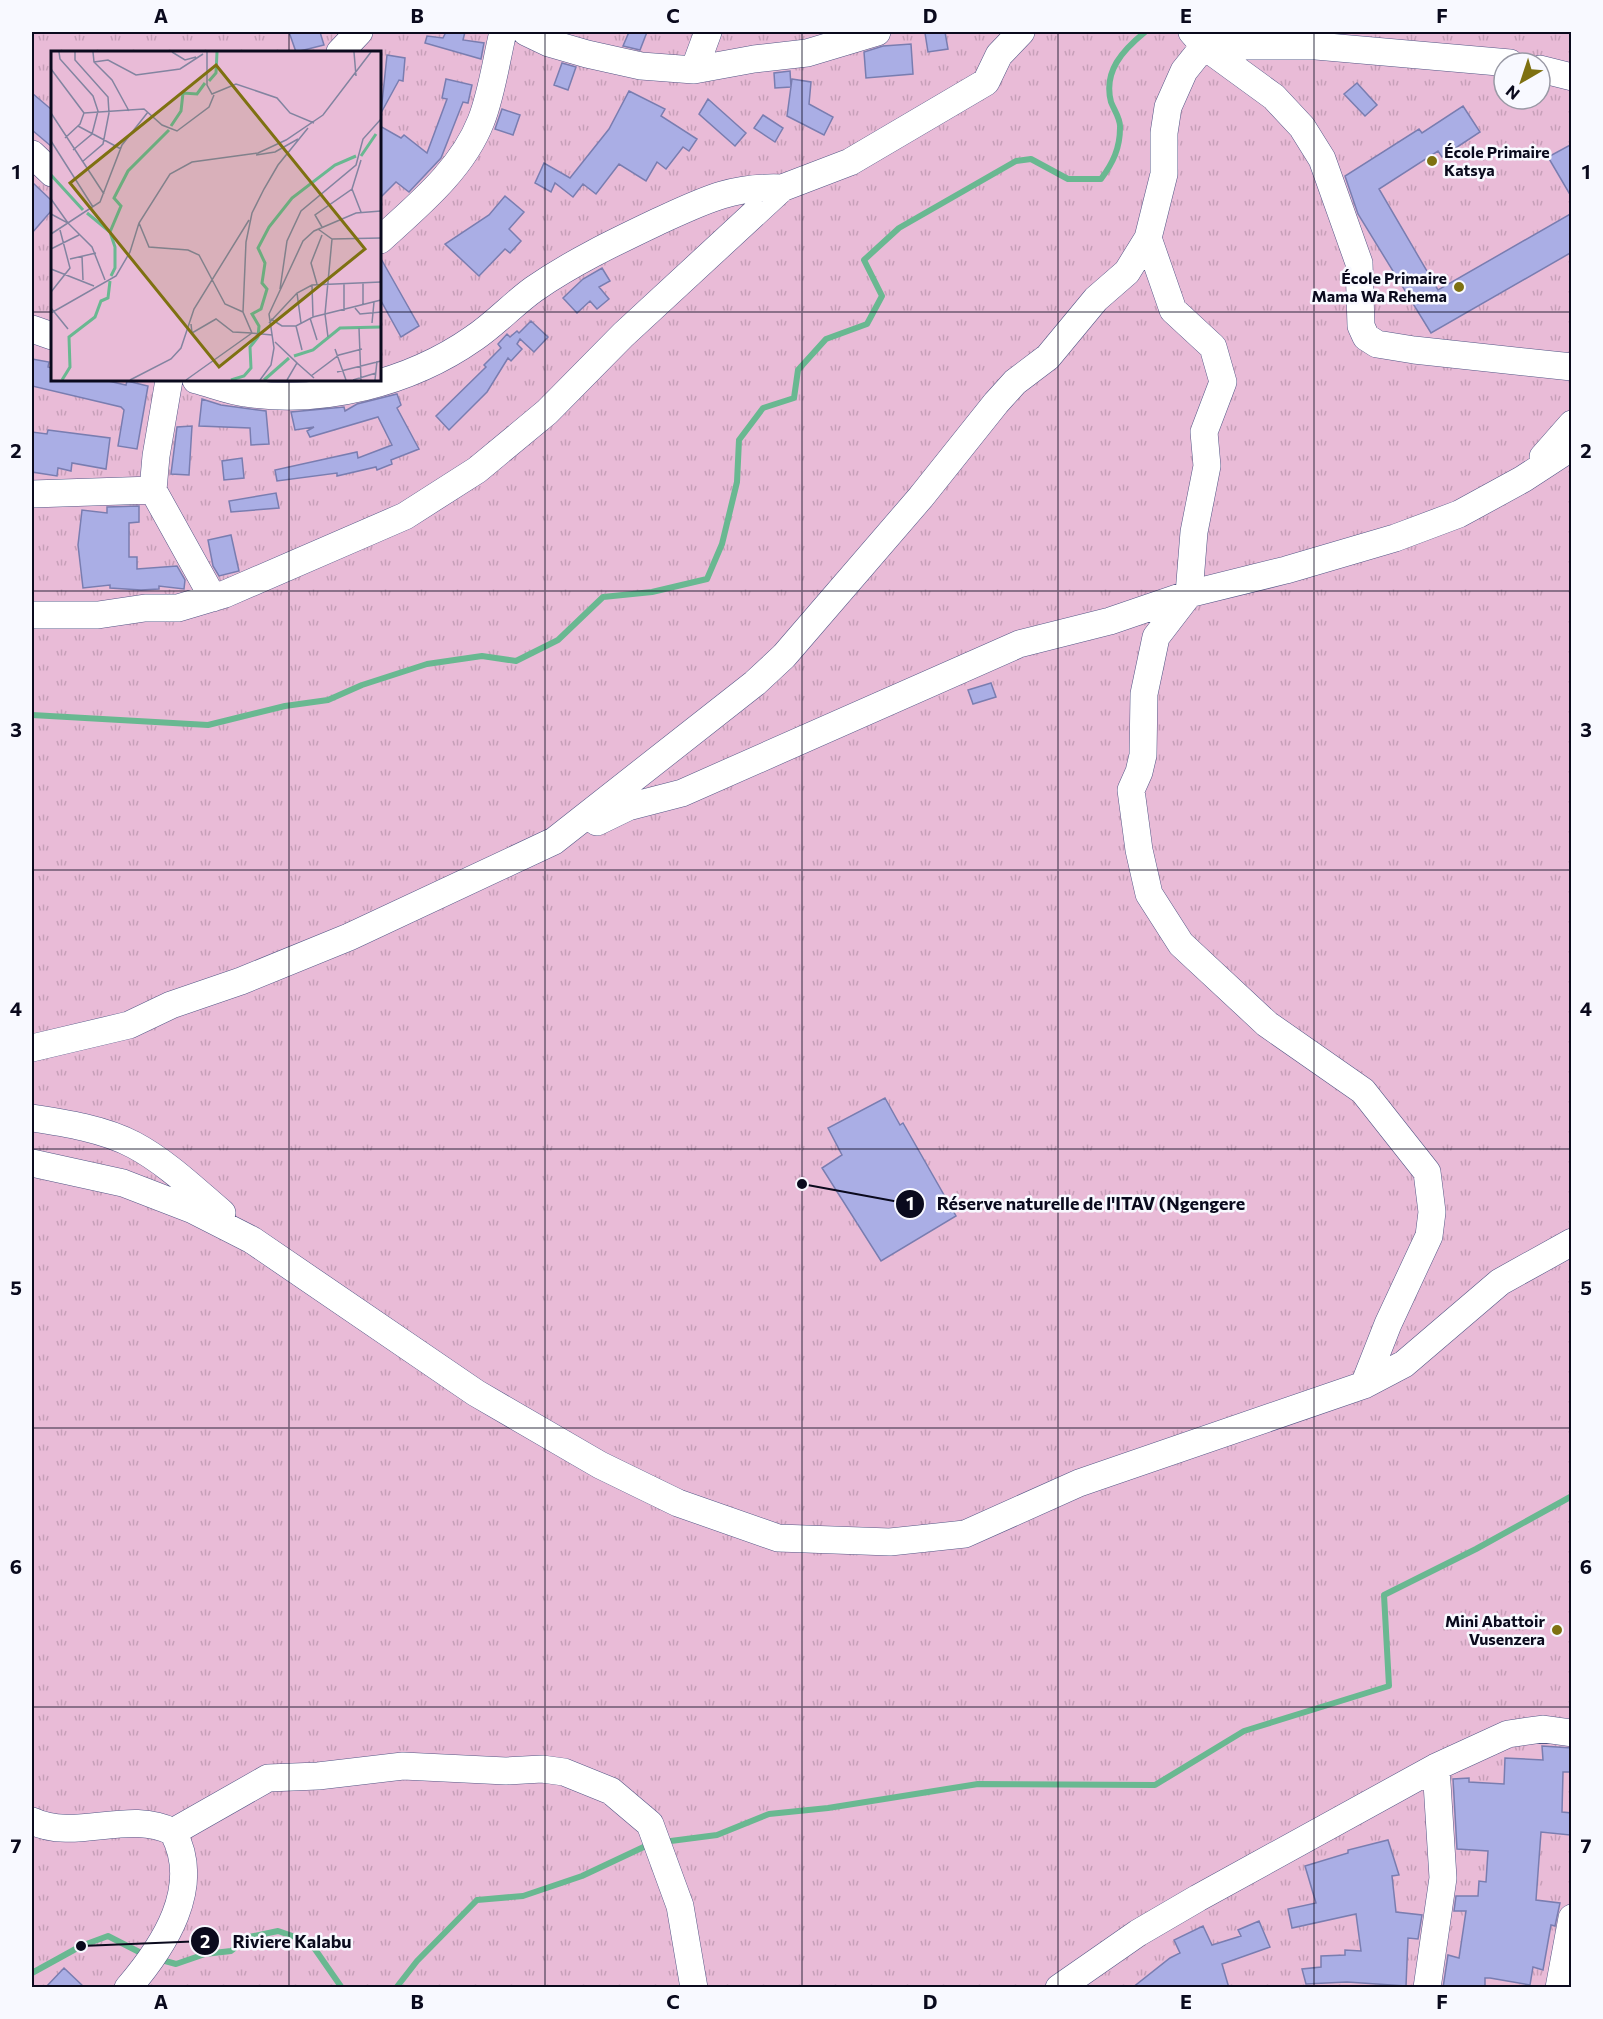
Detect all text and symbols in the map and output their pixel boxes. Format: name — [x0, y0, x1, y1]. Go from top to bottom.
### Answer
text: A — [154, 3, 168, 27]
text: B — [410, 3, 424, 27]
text: C — [666, 3, 680, 27]
text: D — [923, 3, 937, 27]
text: E — [1180, 3, 1192, 27]
text: F — [1436, 3, 1448, 27]
inset map — [51, 51, 381, 381]
north arrow — [1492, 51, 1552, 111]
text: N — [1502, 82, 1523, 104]
place label: École Primaire Katsya — [1444, 142, 1550, 179]
marker: École Primaire Katsya — [1425, 154, 1439, 168]
text: 1 — [11, 159, 21, 183]
text: 1 — [1581, 159, 1591, 183]
place label: École Primaire Mama Wa Rehema — [1312, 268, 1447, 305]
marker: École Primaire Mama Wa Rehema — [1452, 280, 1466, 294]
text: 2 — [10, 438, 22, 462]
text: 2 — [1580, 438, 1592, 462]
text: 3 — [10, 717, 22, 741]
text: 3 — [1580, 717, 1592, 741]
text: 4 — [10, 996, 22, 1020]
text: 4 — [1580, 996, 1592, 1020]
callout: Réserve naturelle de l'ITAV (Ngengere — [895, 1186, 1257, 1222]
text: 1 — [906, 1192, 914, 1214]
text: Réserve naturelle de l'ITAV (Ngengere — [937, 1192, 1245, 1214]
text: 5 — [10, 1275, 22, 1299]
text: 5 — [1580, 1275, 1592, 1299]
text: 6 — [10, 1554, 22, 1578]
text: 6 — [1580, 1554, 1592, 1578]
place label: Mini Abattoir Vusenzera — [1445, 1611, 1545, 1648]
marker: Mini Abattoir Vusenzera — [1550, 1623, 1564, 1637]
text: 7 — [11, 1833, 22, 1857]
text: 7 — [1581, 1833, 1592, 1857]
callout: Riviere Kalabu — [190, 1923, 363, 1959]
text: 2 — [200, 1930, 210, 1952]
text: Riviere Kalabu — [232, 1930, 352, 1952]
text: A — [154, 1989, 168, 2013]
text: B — [410, 1989, 424, 2013]
text: C — [666, 1989, 680, 2013]
text: D — [923, 1989, 937, 2013]
text: E — [1180, 1989, 1192, 2013]
text: F — [1436, 1989, 1448, 2013]

